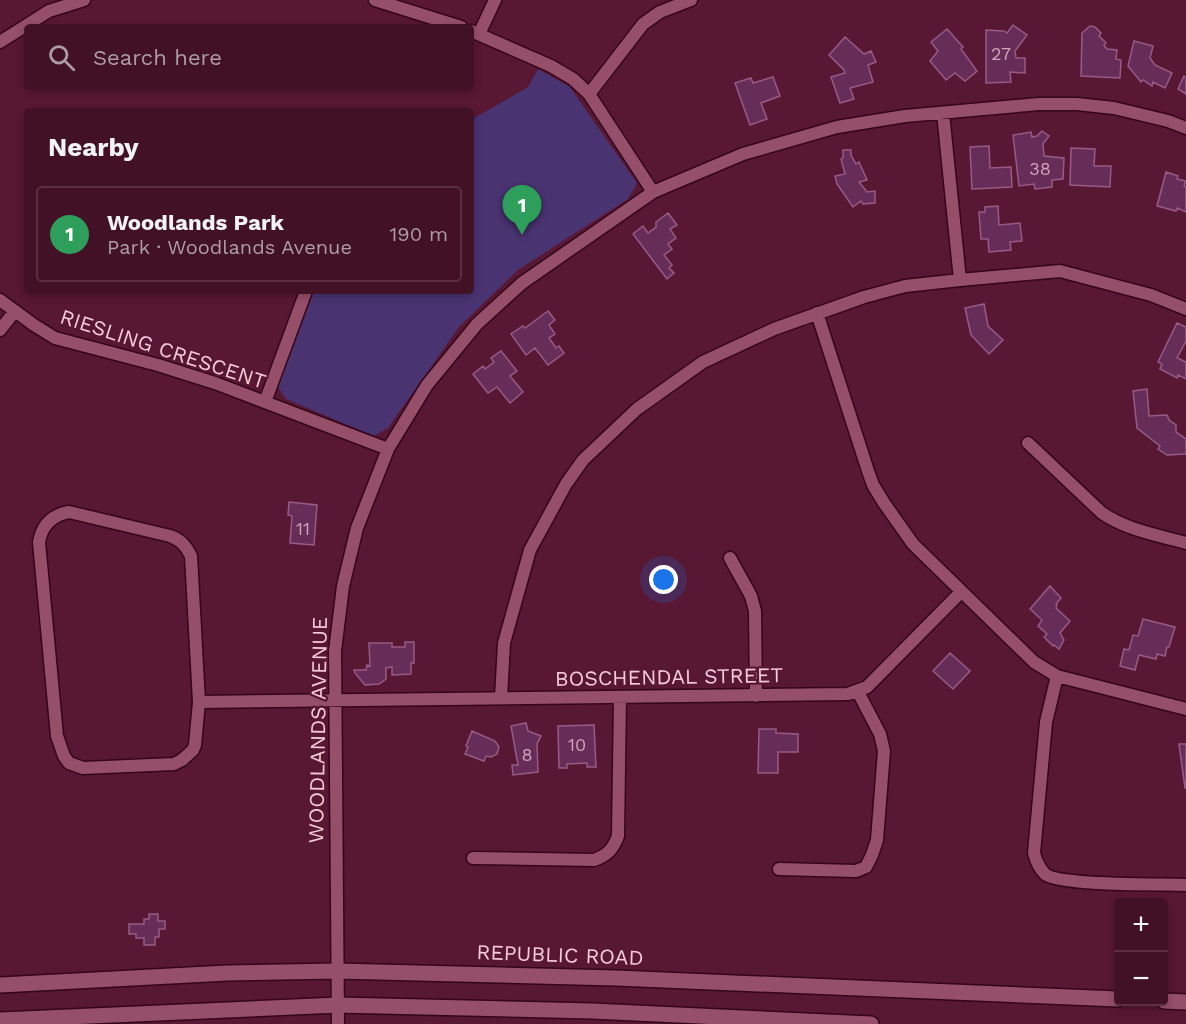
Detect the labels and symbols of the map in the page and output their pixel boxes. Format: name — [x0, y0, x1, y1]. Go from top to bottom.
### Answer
house number: 27 — [991, 43, 1011, 64]
house number: 38 — [1029, 158, 1051, 179]
pin: 1 — [502, 186, 542, 235]
street label: RIESLING CRESCENT — [57, 303, 269, 394]
house number: 11 — [296, 518, 310, 539]
your location — [649, 565, 678, 594]
street label: WOODLANDS AVENUE — [303, 616, 332, 844]
street label: BOSCHENDAL STREET — [555, 662, 784, 691]
house number: 10 — [568, 734, 586, 755]
house number: 8 — [521, 744, 533, 765]
street label: REPUBLIC ROAD — [476, 939, 644, 970]

